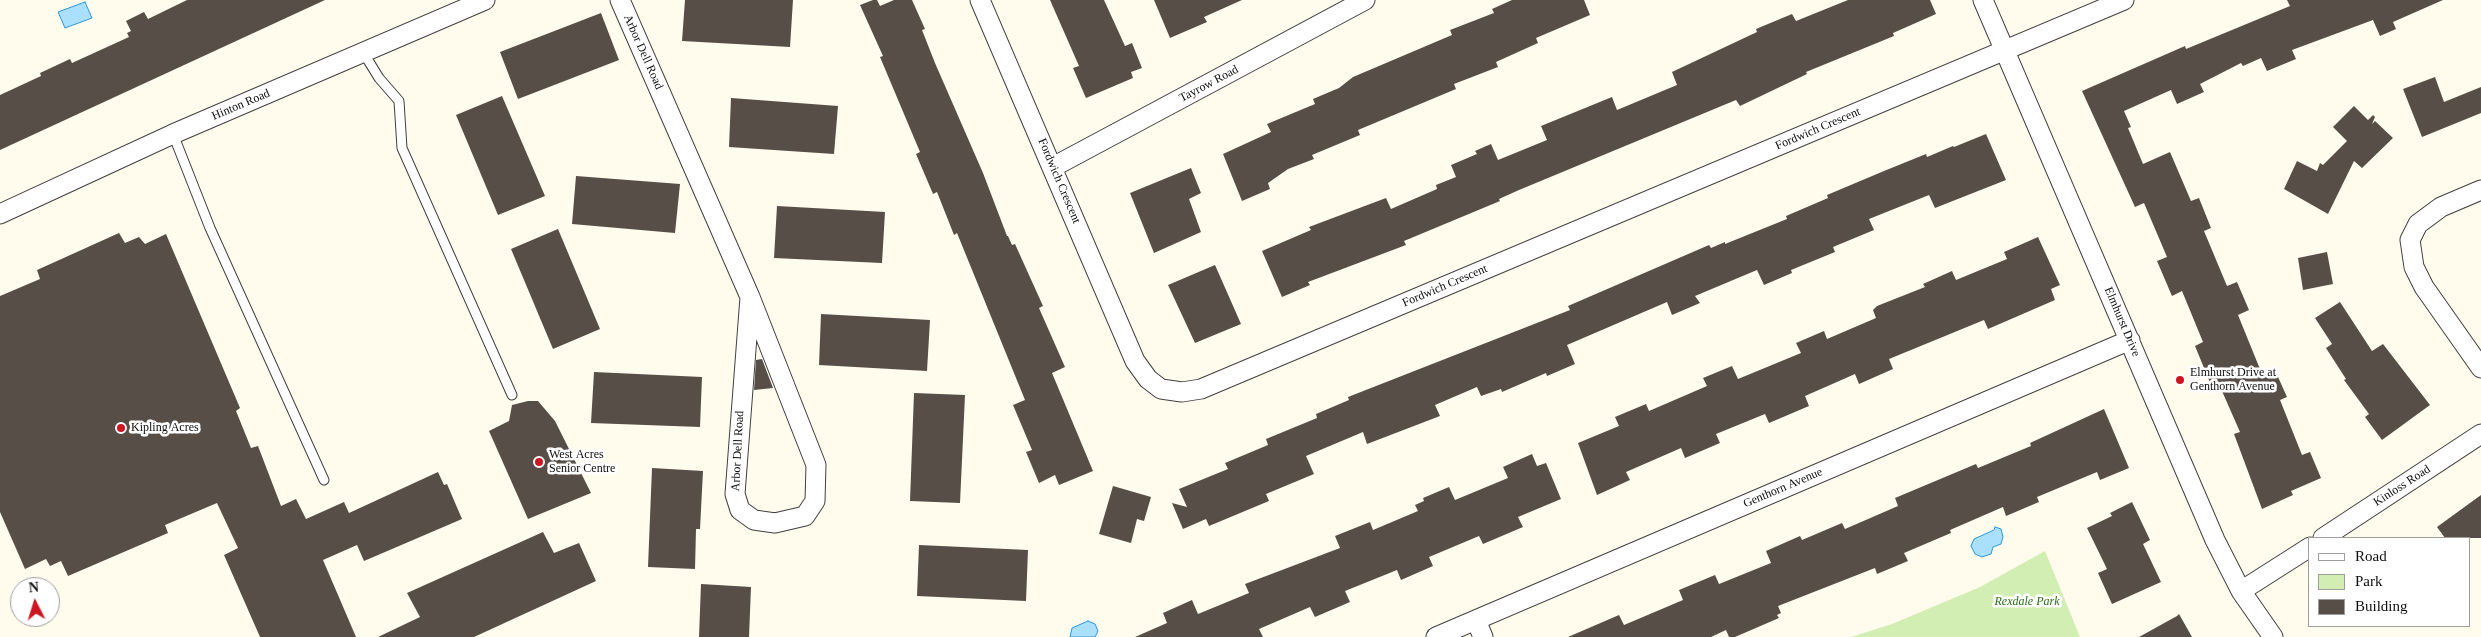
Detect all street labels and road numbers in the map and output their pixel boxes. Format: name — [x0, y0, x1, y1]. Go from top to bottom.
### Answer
street label: Arbor Dell Road — [620, 12, 666, 92]
street label: Tayrow Road — [1177, 62, 1241, 106]
street label: Hinton Road — [210, 86, 272, 124]
street label: Fordwich Crescent — [1773, 105, 1863, 153]
street label: Fordwich Crescent — [1035, 136, 1083, 226]
street label: Fordwich Crescent — [1400, 262, 1490, 310]
street label: Elmhurst Drive — [2101, 285, 2143, 359]
street label: Arbor Dell Road — [729, 410, 747, 492]
street label: Kinloss Road — [2371, 462, 2433, 510]
street label: Genthorn Avenue — [1741, 465, 1825, 511]

